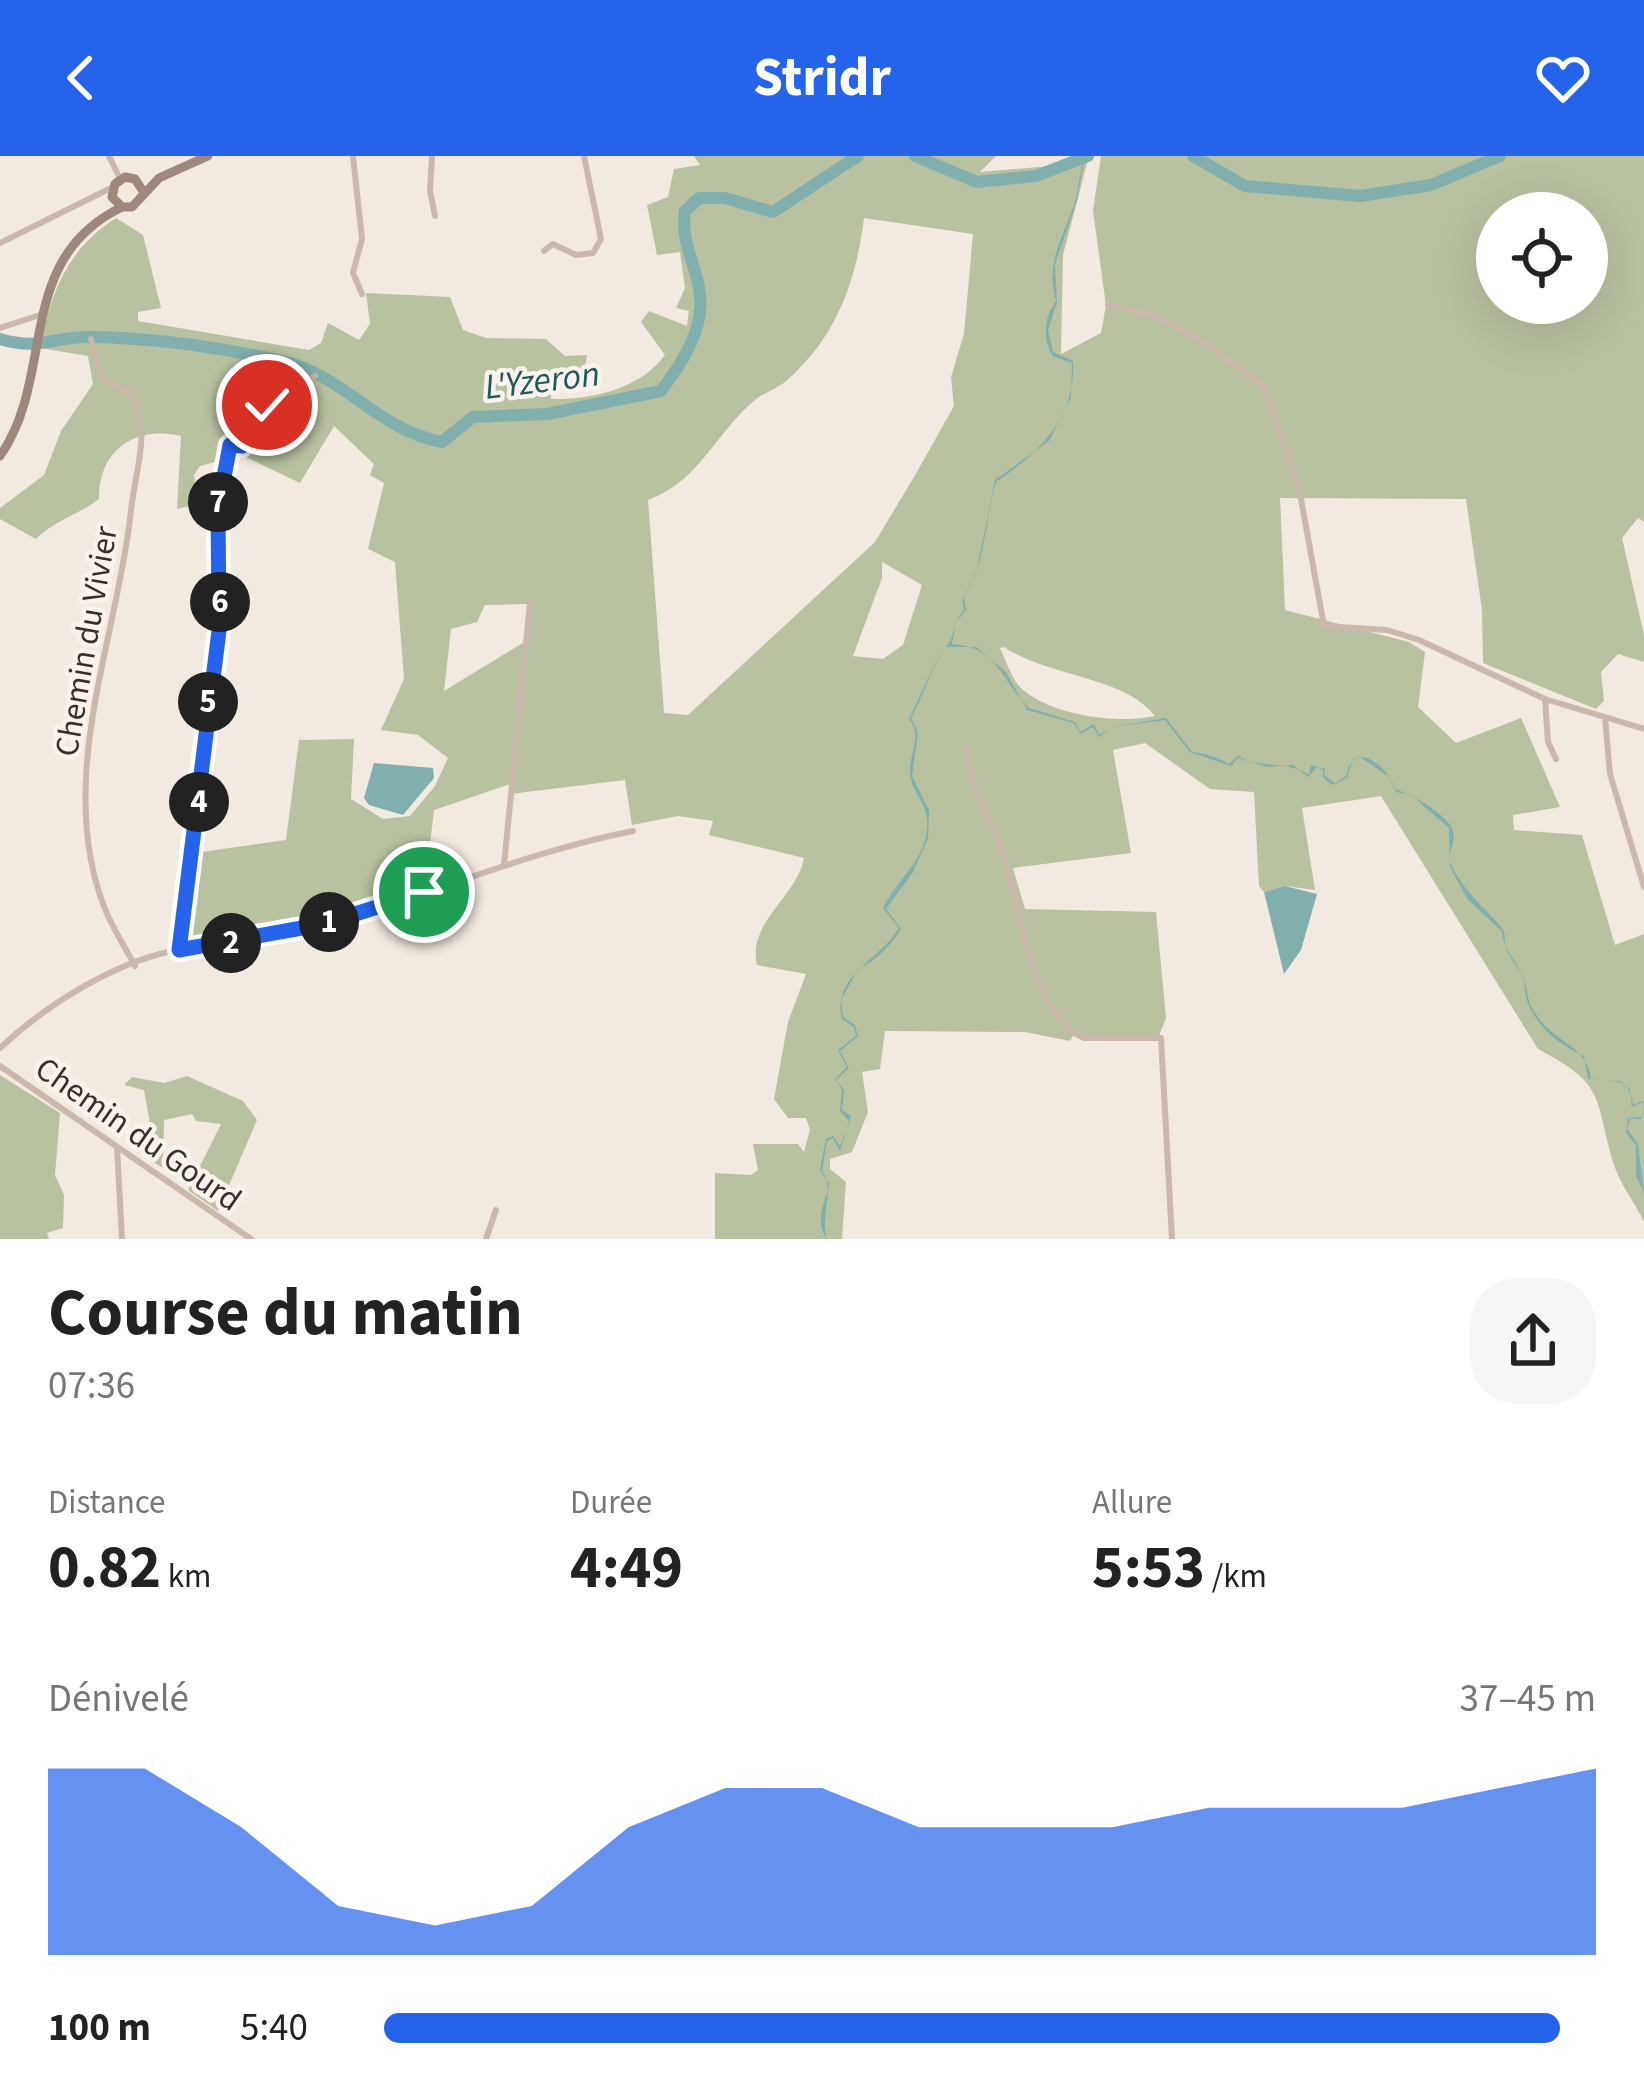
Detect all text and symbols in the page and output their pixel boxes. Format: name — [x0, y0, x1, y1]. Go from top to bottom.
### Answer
text: Stridr — [753, 40, 891, 117]
icon: back — [48, 45, 114, 111]
icon: heart — [1530, 45, 1596, 111]
map controls — [1476, 192, 1608, 324]
button: locate — [1476, 192, 1608, 324]
water label: L'Yzeron — [482, 348, 603, 413]
pin — [216, 354, 318, 456]
icon: check — [234, 372, 300, 438]
pin: 7 — [188, 472, 248, 532]
text: 7 — [209, 478, 227, 525]
street label: Chemin du Vivier — [43, 522, 130, 760]
pin: 6 — [190, 572, 250, 632]
text: 6 — [211, 578, 229, 625]
pin: 5 — [178, 672, 238, 732]
text: 5 — [199, 678, 217, 725]
pin: 4 — [169, 772, 229, 832]
text: 4 — [190, 778, 208, 825]
pin — [373, 841, 475, 943]
icon: arrive — [391, 859, 457, 925]
pin: 1 — [299, 892, 359, 952]
text: 1 — [320, 898, 338, 945]
pin: 2 — [201, 913, 261, 973]
text: 2 — [222, 919, 240, 966]
street label: Chemin du Gourd — [26, 1046, 251, 1223]
text: Course du matin — [48, 1266, 523, 1360]
button: share — [1470, 1278, 1596, 1404]
text: 07:36 — [48, 1358, 135, 1414]
text: Distance — [48, 1479, 165, 1526]
text: Durée — [570, 1479, 652, 1526]
text: Allure — [1092, 1479, 1172, 1526]
text: 0.82 — [48, 1526, 161, 1611]
text: 4:49 — [570, 1526, 683, 1611]
text: 5:53 — [1092, 1526, 1205, 1611]
text: km — [161, 1553, 211, 1600]
text: /km — [1205, 1553, 1267, 1600]
text: Dénivelé — [48, 1671, 189, 1727]
text: 37–45 m — [1460, 1671, 1596, 1727]
text: 100 m — [48, 2000, 151, 2056]
text: 5:40 — [240, 2000, 308, 2056]

